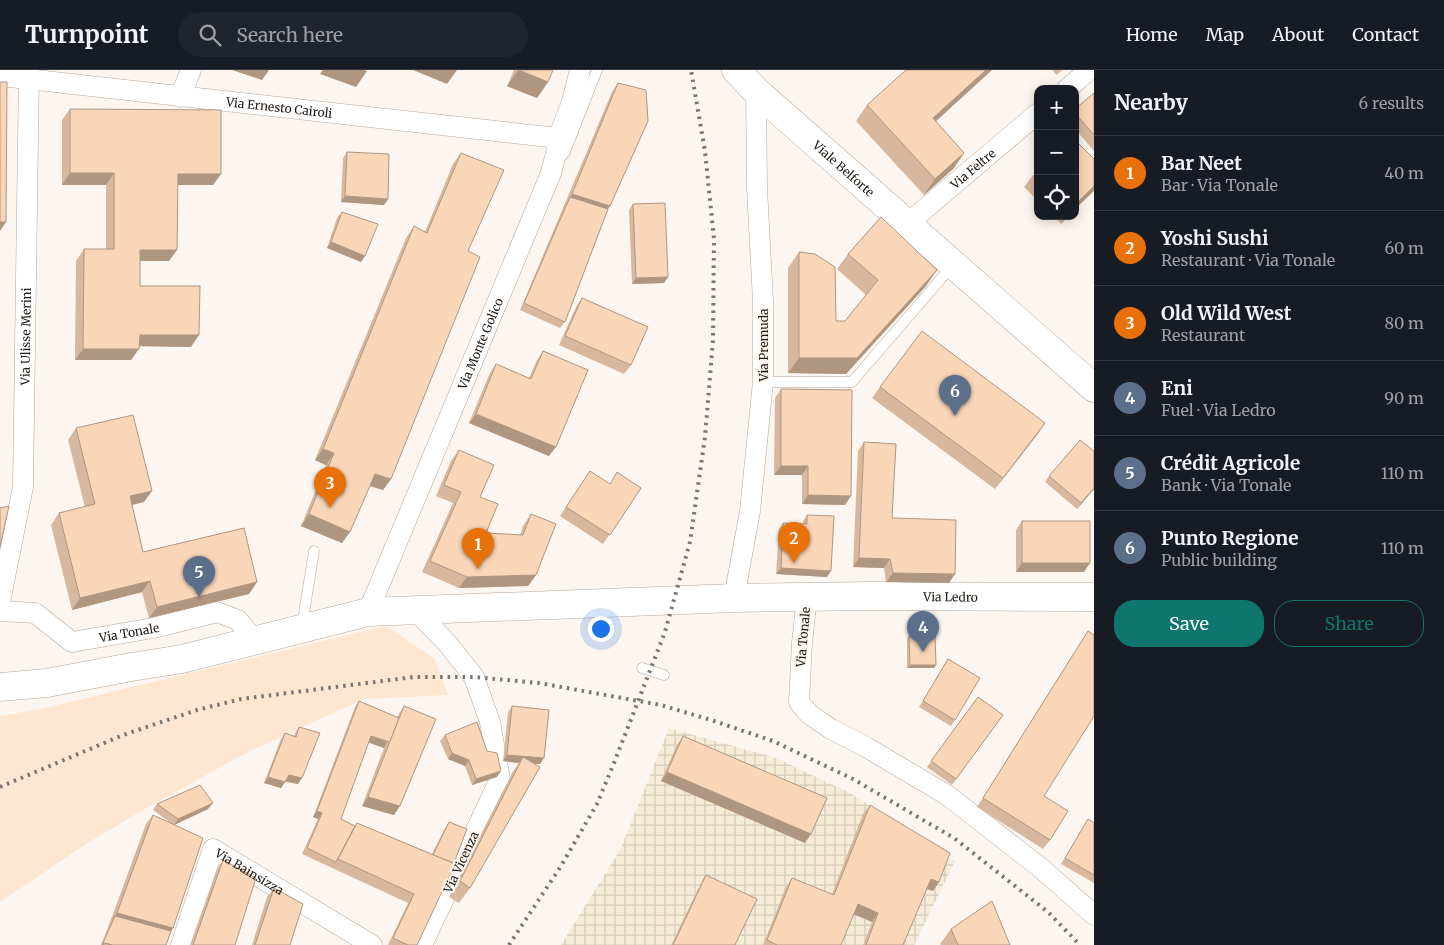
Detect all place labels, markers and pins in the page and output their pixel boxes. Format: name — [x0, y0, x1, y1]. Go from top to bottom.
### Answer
pin: 6 — [939, 375, 971, 416]
pin: 3 — [314, 467, 346, 508]
pin: 2 — [778, 522, 810, 563]
pin: 1 — [462, 528, 494, 569]
pin: 5 — [183, 556, 215, 597]
pin: 4 — [907, 611, 939, 652]

